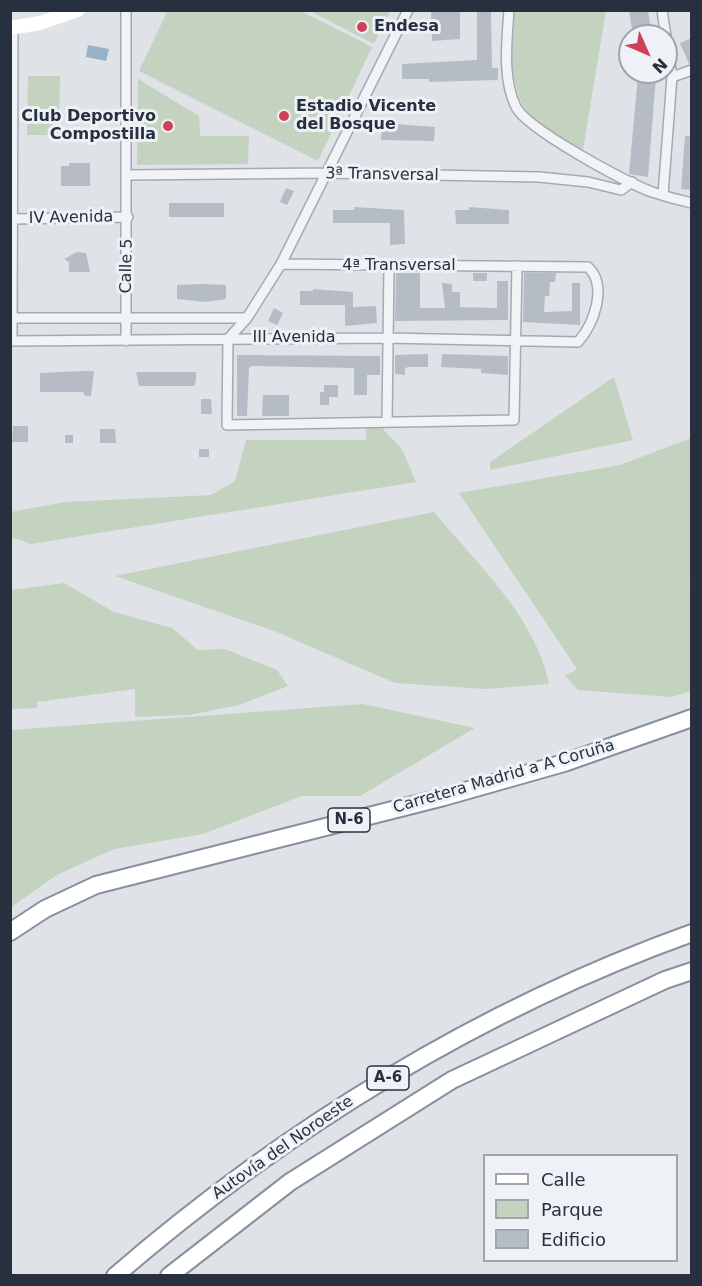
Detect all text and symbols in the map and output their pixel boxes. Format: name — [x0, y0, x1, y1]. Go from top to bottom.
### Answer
place label: Endesa — [374, 17, 439, 37]
marker: Endesa — [355, 20, 369, 34]
north arrow — [618, 24, 678, 84]
text: N — [648, 54, 671, 77]
place label: Estadio Vicente del Bosque — [296, 97, 436, 135]
place label: Club Deportivo Compostilla — [21, 107, 156, 145]
marker: Estadio Vicente del Bosque — [277, 109, 291, 123]
marker: Club Deportivo Compostilla — [161, 119, 175, 133]
street label: 3ª Transversal — [325, 164, 439, 186]
street label: IV Avenida — [29, 208, 113, 228]
street label: Calle 5 — [117, 238, 137, 294]
street label: 4ª Transversal — [342, 256, 456, 276]
street label: III Avenida — [252, 328, 336, 348]
street label: Carretera Madrid a A Coruña — [391, 736, 617, 818]
road number: N-6 — [328, 808, 370, 832]
road number: A-6 — [367, 1066, 409, 1090]
street label: Autovía del Noroeste — [209, 1092, 357, 1204]
legend — [483, 1154, 678, 1262]
text: Calle — [541, 1169, 586, 1190]
text: Parque — [541, 1199, 603, 1220]
text: Edificio — [541, 1229, 606, 1250]

